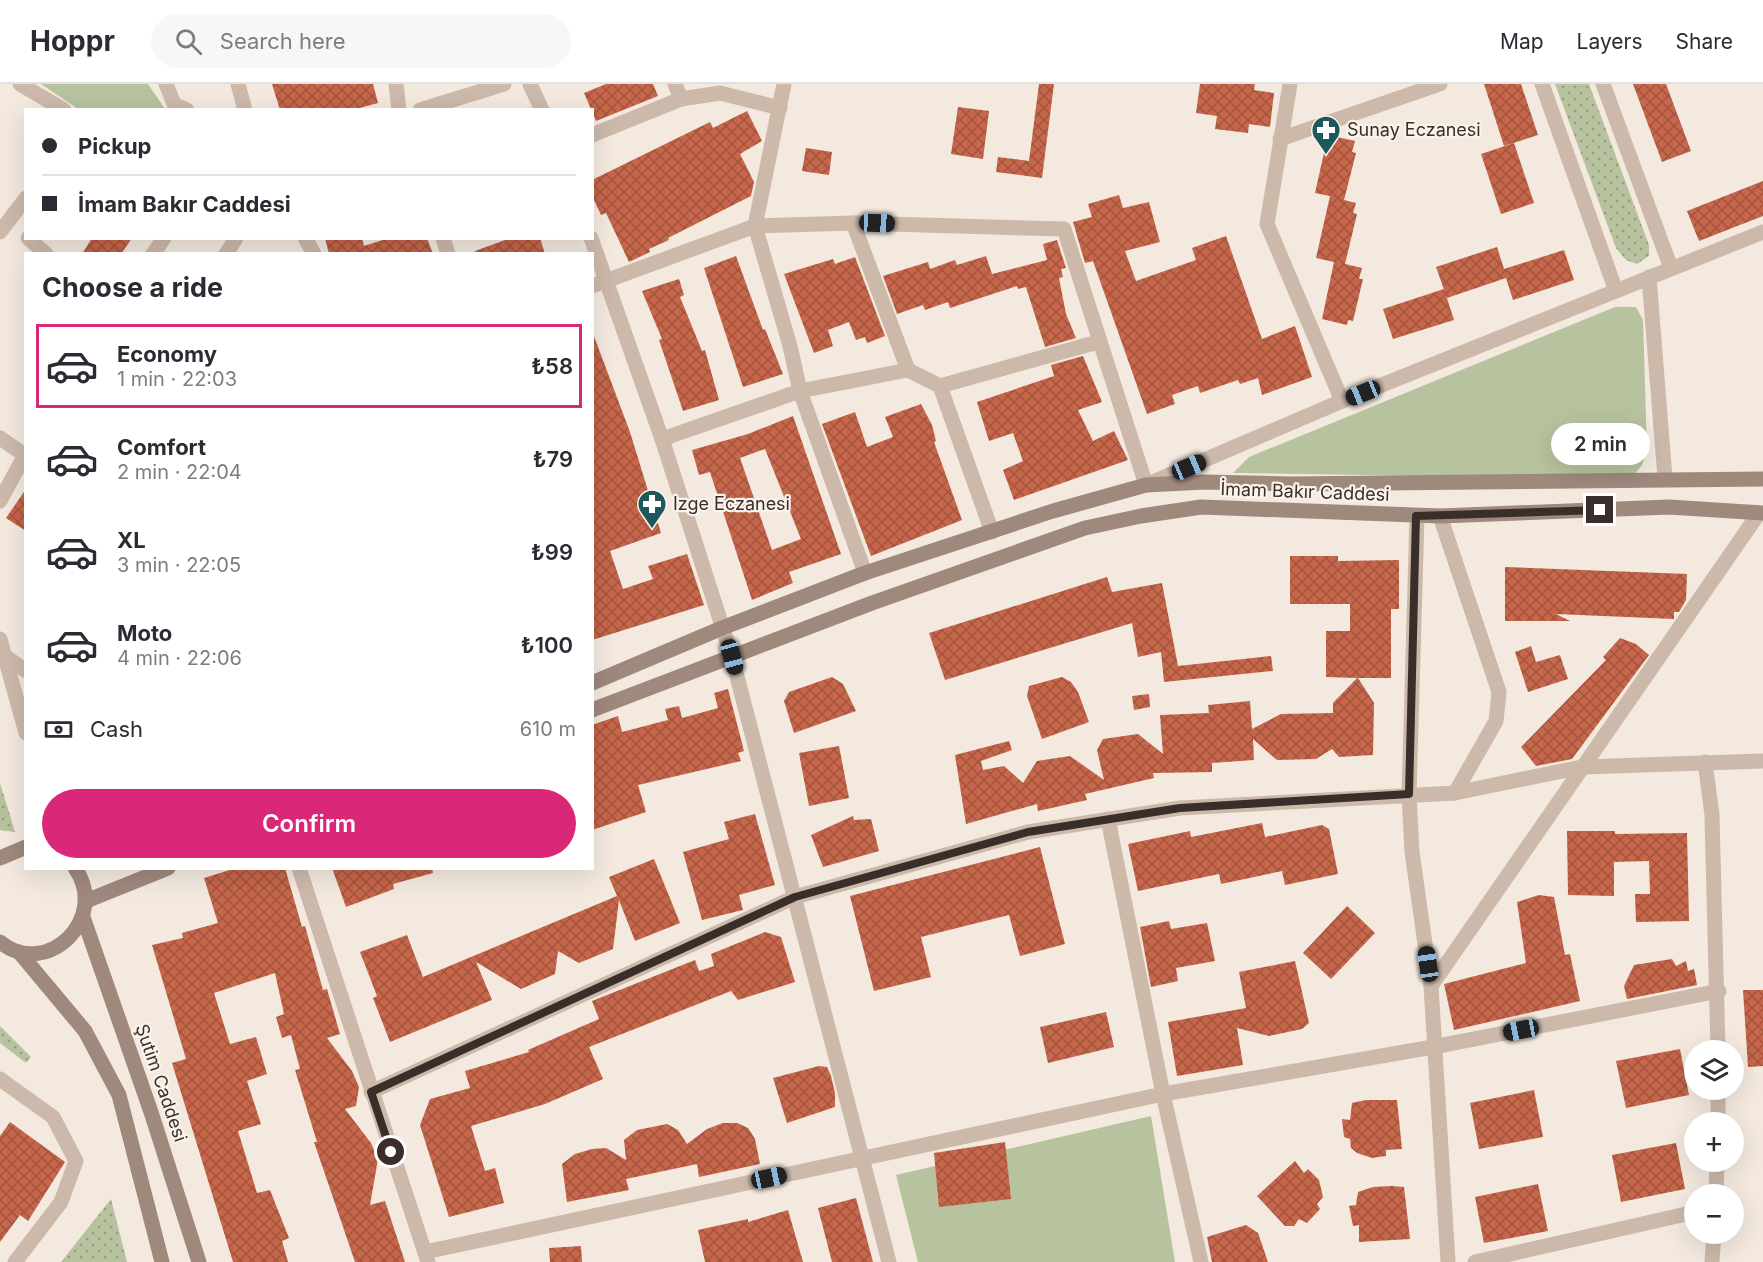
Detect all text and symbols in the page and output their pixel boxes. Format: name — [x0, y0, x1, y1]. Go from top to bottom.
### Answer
search box — [151, 14, 571, 68]
text: Hoppr — [30, 24, 115, 58]
icon: search — [172, 25, 205, 58]
text: Search here — [220, 28, 346, 54]
text: Map — [1500, 29, 1544, 54]
text: Layers — [1577, 29, 1643, 54]
text: Share — [1676, 29, 1733, 54]
pharmacy icon: Sunay Eczanesi — [1310, 114, 1342, 156]
place label: Sunay Eczanesi — [1347, 119, 1481, 140]
text: Pickup — [78, 133, 152, 159]
text: İmam Bakır Caddesi — [78, 191, 291, 217]
car — [859, 213, 895, 233]
text: Choose a ride — [42, 271, 223, 304]
icon: car — [45, 339, 99, 393]
text: Economy — [117, 341, 217, 367]
text: ₺58 — [531, 353, 573, 379]
text: 1 min · 22:03 — [117, 367, 237, 391]
car — [1343, 378, 1383, 408]
callout: 2 min — [1550, 423, 1650, 465]
icon: car — [45, 432, 99, 486]
text: 2 min — [1574, 432, 1627, 456]
text: Comfort — [117, 434, 206, 460]
text: ₺79 — [533, 446, 573, 472]
car — [1169, 452, 1209, 482]
text: 2 min · 22:04 — [117, 460, 242, 484]
street label: İmam Bakır Caddesi — [1220, 477, 1390, 505]
pharmacy icon: Izge Eczanesi — [636, 488, 668, 530]
place label: Izge Eczanesi — [673, 493, 790, 514]
route end — [1586, 496, 1613, 523]
icon: car — [45, 525, 99, 579]
text: XL — [117, 527, 146, 553]
text: ₺99 — [531, 539, 573, 565]
text: 3 min · 22:05 — [117, 553, 241, 577]
icon: car — [45, 618, 99, 672]
text: Moto — [117, 620, 172, 646]
text: ₺100 — [521, 632, 573, 658]
car — [719, 637, 745, 677]
text: 4 min · 22:06 — [117, 646, 242, 670]
icon: cash — [42, 713, 75, 746]
text: Cash — [90, 716, 143, 742]
text: 610 m — [520, 717, 576, 741]
button: Confirm — [42, 789, 576, 858]
car — [1417, 945, 1439, 983]
car — [1502, 1018, 1540, 1042]
street label: Şutim Caddesi — [132, 1021, 191, 1144]
map controls — [1684, 1040, 1744, 1244]
button: layers — [1684, 1040, 1744, 1100]
button: + — [1684, 1112, 1744, 1172]
route start — [377, 1138, 404, 1165]
car — [750, 1165, 788, 1191]
button: − — [1684, 1184, 1744, 1244]

